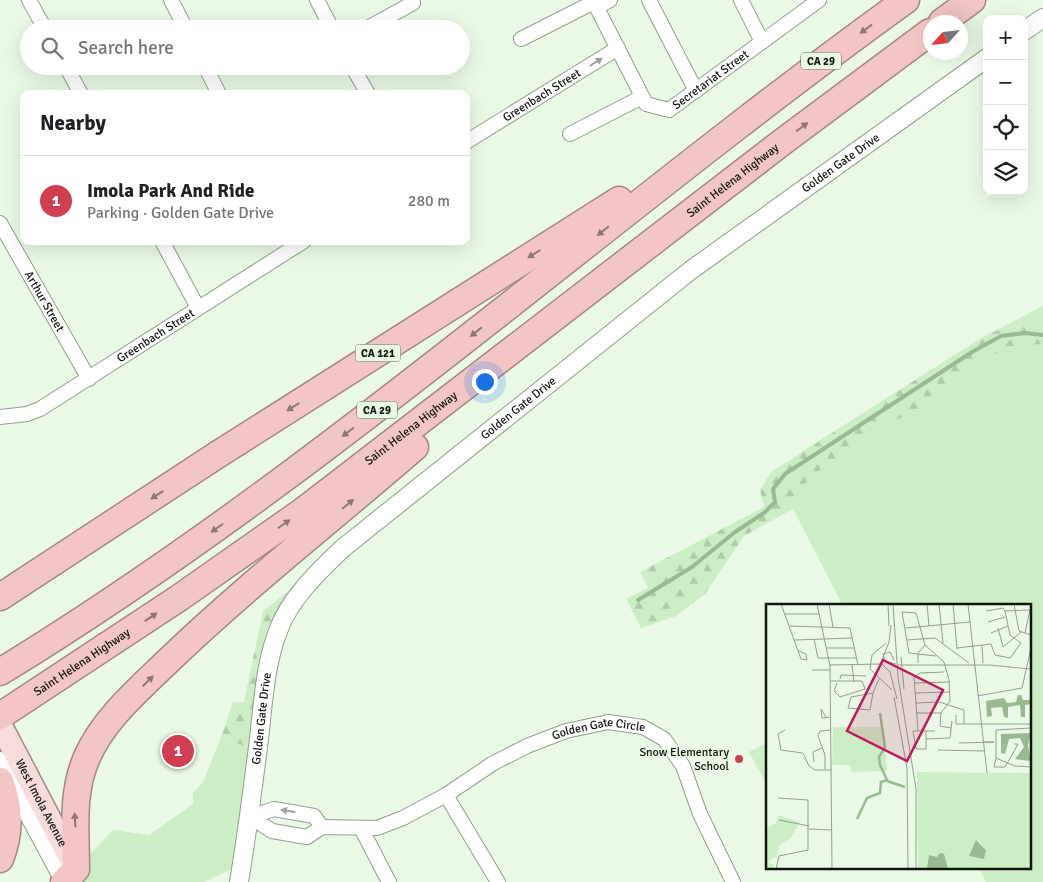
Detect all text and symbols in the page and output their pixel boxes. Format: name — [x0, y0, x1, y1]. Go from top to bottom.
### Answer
north arrow — [923, 15, 968, 60]
map controls — [983, 15, 1028, 195]
button: + — [983, 15, 1028, 60]
search box — [20, 20, 470, 75]
one-way arrow — [860, 23, 873, 34]
icon: search — [38, 34, 66, 62]
text: Search here — [78, 36, 174, 60]
street label: Secretariat Street — [669, 47, 752, 112]
road number: CA 29 — [801, 52, 841, 70]
one-way arrow — [589, 57, 603, 66]
button: − — [983, 60, 1028, 105]
street label: Greenbach Street — [500, 65, 584, 125]
button: locate — [983, 105, 1028, 150]
text: Nearby — [40, 110, 106, 136]
one-way arrow — [795, 122, 809, 132]
street label: Golden Gate Drive — [799, 130, 882, 196]
street label: Saint Helena Highway — [683, 140, 782, 221]
button: layers — [983, 150, 1028, 195]
text: Imola Park And Ride — [87, 179, 254, 203]
text: 1 — [52, 191, 60, 211]
text: 280 m — [408, 191, 450, 211]
text: Parking · Golden Gate Drive — [87, 203, 274, 223]
one-way arrow — [597, 226, 610, 236]
one-way arrow — [527, 249, 541, 259]
street label: Arthur Street — [21, 268, 68, 334]
street label: Greenbach Street — [114, 305, 197, 366]
one-way arrow — [470, 327, 483, 338]
road number: CA 121 — [356, 344, 400, 362]
your location — [472, 369, 498, 395]
street label: Golden Gate Drive — [477, 373, 559, 443]
street label: Saint Helena Highway — [362, 387, 460, 468]
one-way arrow — [287, 402, 300, 411]
road number: CA 29 — [357, 402, 397, 418]
one-way arrow — [341, 427, 355, 437]
one-way arrow — [150, 490, 163, 499]
one-way arrow — [341, 499, 354, 510]
one-way arrow — [278, 519, 291, 529]
one-way arrow — [210, 523, 224, 533]
inset map — [766, 604, 1030, 870]
one-way arrow — [144, 612, 158, 622]
street label: Saint Helena Highway — [31, 625, 133, 699]
street label: Golden Gate Drive — [248, 671, 274, 765]
one-way arrow — [141, 675, 153, 687]
street label: Golden Gate Circle — [550, 714, 646, 743]
pin: 1 — [162, 732, 194, 770]
place label: Snow Elementary School — [639, 745, 729, 774]
marker: Snow Elementary School — [733, 753, 745, 765]
street label: West Imola Avenue — [12, 756, 70, 849]
one-way arrow — [280, 807, 296, 815]
one-way arrow — [70, 812, 78, 828]

